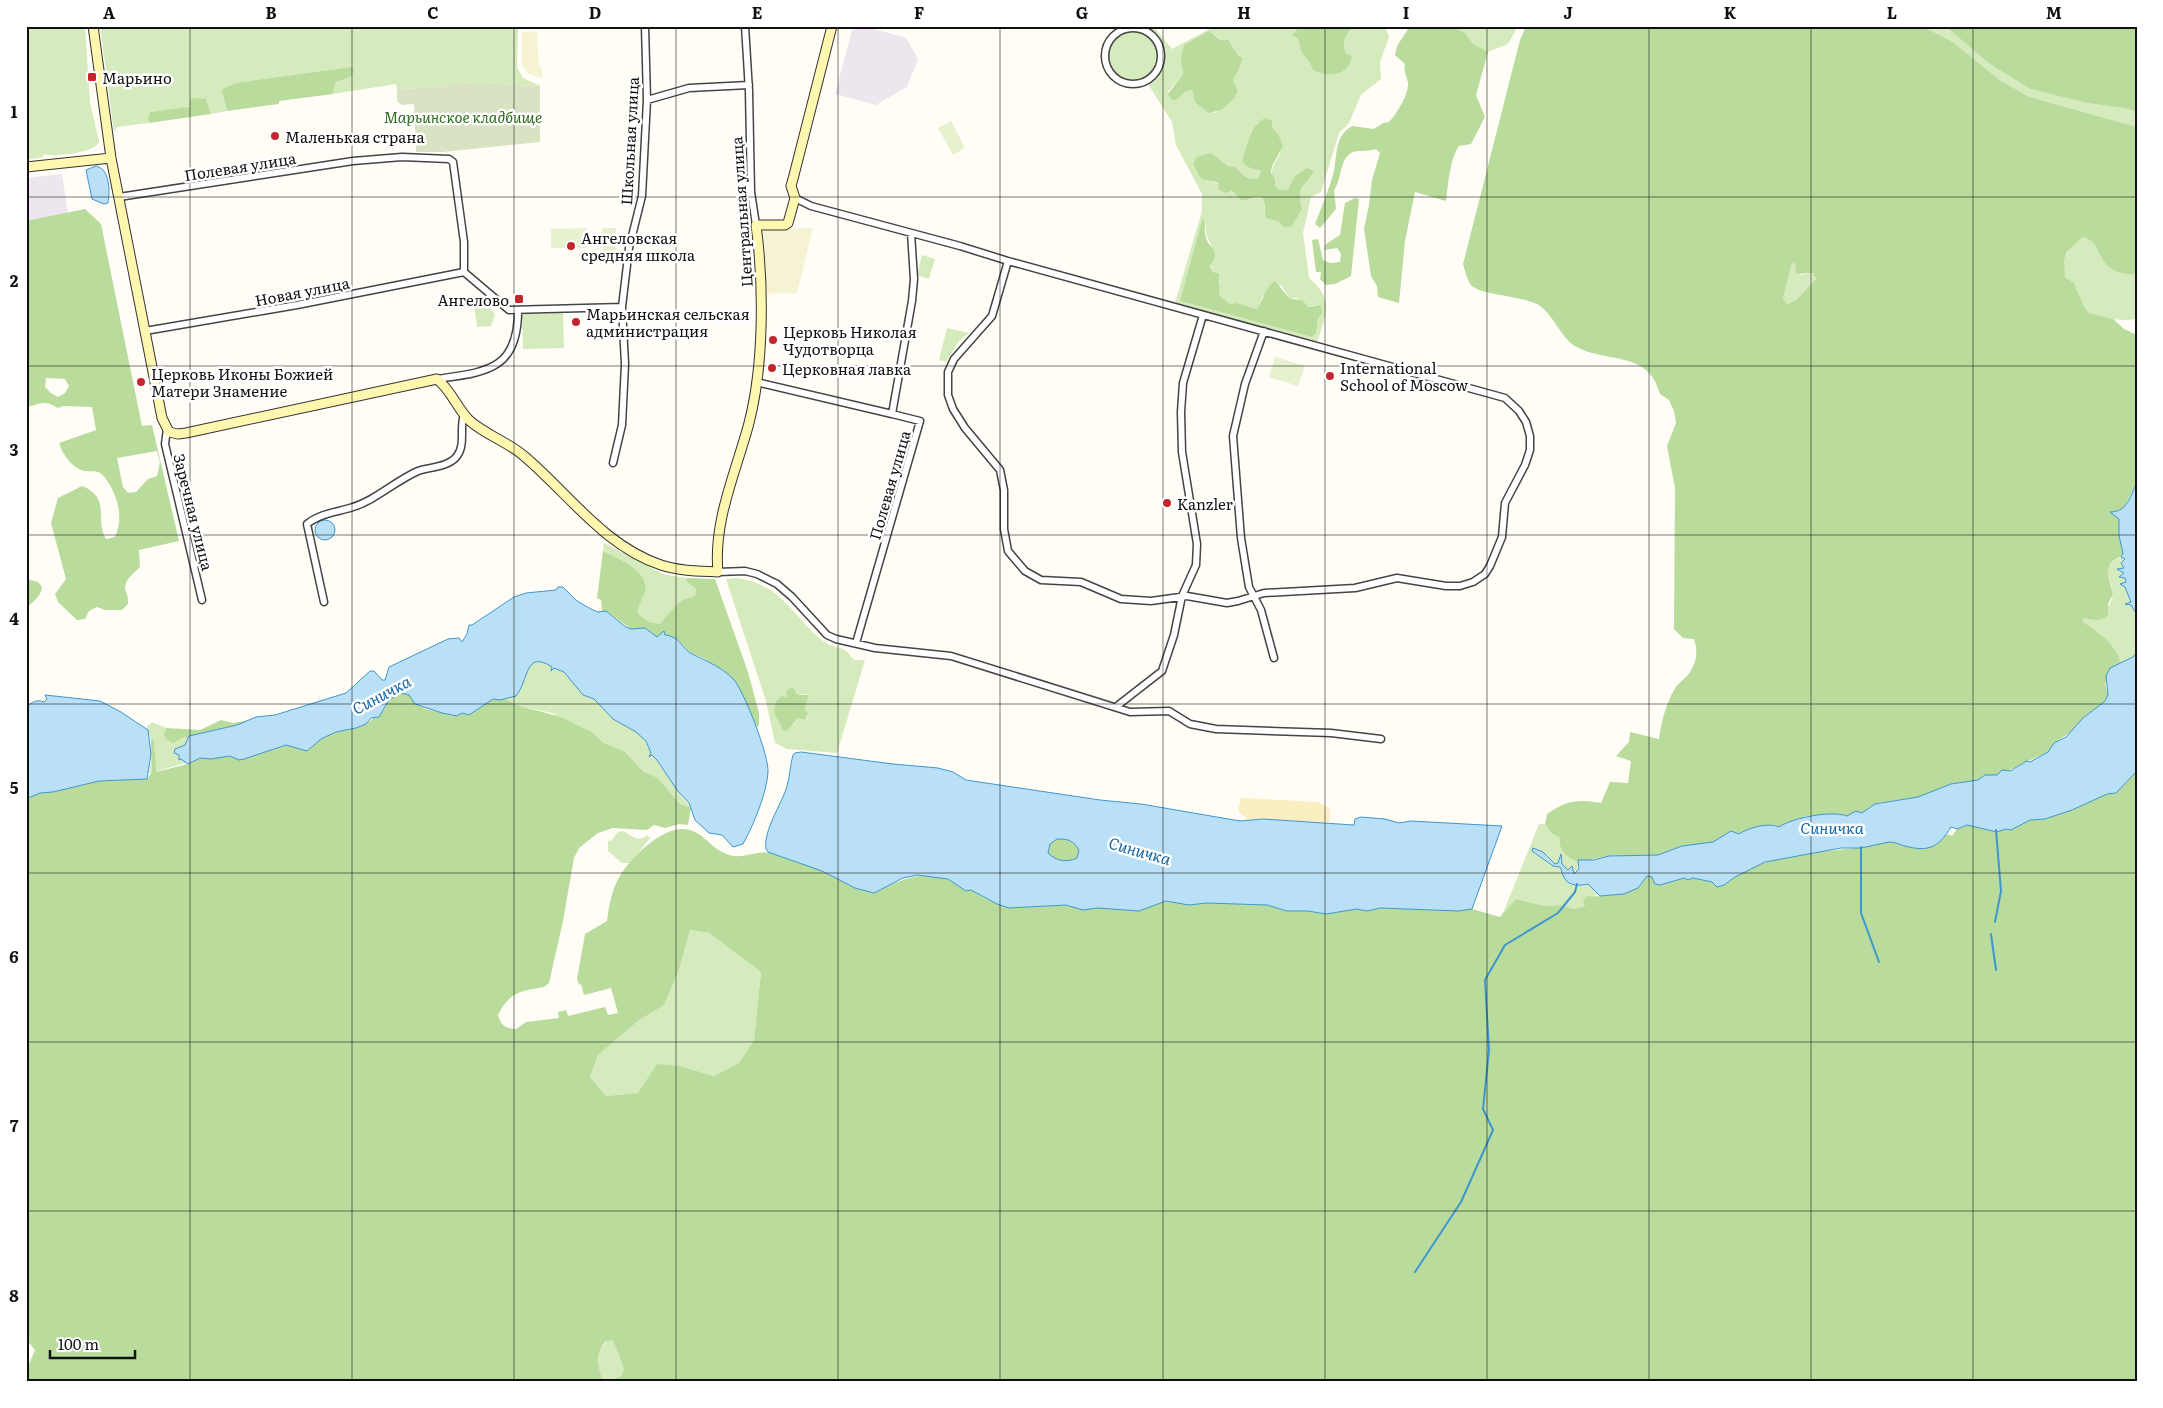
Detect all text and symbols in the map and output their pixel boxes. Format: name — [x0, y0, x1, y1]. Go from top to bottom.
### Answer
text: A — [103, 0, 115, 24]
text: B — [265, 0, 277, 24]
text: C — [427, 0, 439, 24]
text: D — [589, 0, 601, 24]
text: E — [752, 0, 763, 24]
text: F — [914, 0, 924, 24]
text: G — [1076, 0, 1088, 24]
text: H — [1237, 0, 1251, 24]
text: I — [1403, 0, 1409, 24]
text: J — [1563, 0, 1573, 24]
text: K — [1724, 0, 1737, 24]
text: L — [1887, 0, 1897, 24]
text: M — [2046, 0, 2062, 24]
place label: Марьино — [102, 66, 172, 89]
marker: Марьино — [86, 71, 98, 83]
street label: Школьная улица — [614, 75, 644, 206]
text: 1 — [11, 99, 18, 123]
park label: Марьинское кладбище — [384, 105, 542, 128]
place label: Маленькая страна — [285, 125, 426, 148]
marker: Маленькая страна — [269, 130, 281, 142]
street label: Центральная улица — [724, 135, 758, 288]
street label: Полевая улица — [182, 146, 298, 186]
place label: Ангеловская средняя школа — [581, 226, 696, 266]
marker: Ангеловская средняя школа — [565, 240, 577, 252]
text: 2 — [10, 268, 19, 292]
street label: Новая улица — [253, 270, 352, 311]
place label: Ангелово — [437, 288, 509, 311]
marker: Ангелово — [513, 293, 525, 305]
place label: Марьинская сельская администрация — [586, 302, 750, 342]
marker: Марьинская сельская администрация — [570, 316, 582, 328]
place label: Церковь Николая Чудотворца — [783, 320, 917, 360]
marker: Церковь Николая Чудотворца — [767, 334, 779, 346]
place label: International School of Moscow — [1340, 356, 1468, 396]
place label: Церковная лавка — [782, 357, 912, 380]
place label: Церковь Иконы Божией Матери Знамение — [151, 362, 333, 402]
marker: Церковная лавка — [766, 362, 778, 374]
marker: International School of Moscow — [1324, 370, 1336, 382]
marker: Церковь Иконы Божией Матери Знамение — [135, 376, 147, 388]
street label: Полевая улица — [862, 427, 916, 542]
text: 3 — [10, 437, 19, 461]
street label: Заречная улица — [168, 451, 220, 574]
place label: Kanzler — [1177, 492, 1233, 515]
marker: Kanzler — [1161, 497, 1173, 509]
text: 4 — [9, 606, 19, 630]
water label: Синичка — [347, 668, 416, 720]
text: 5 — [10, 775, 19, 799]
water label: Синичка — [1800, 815, 1865, 839]
water label: Синичка — [1106, 830, 1175, 871]
text: 6 — [9, 944, 19, 968]
text: 7 — [10, 1113, 19, 1137]
text: 8 — [9, 1283, 19, 1307]
scale bar — [50, 1328, 135, 1360]
text: 100 m — [58, 1332, 99, 1355]

